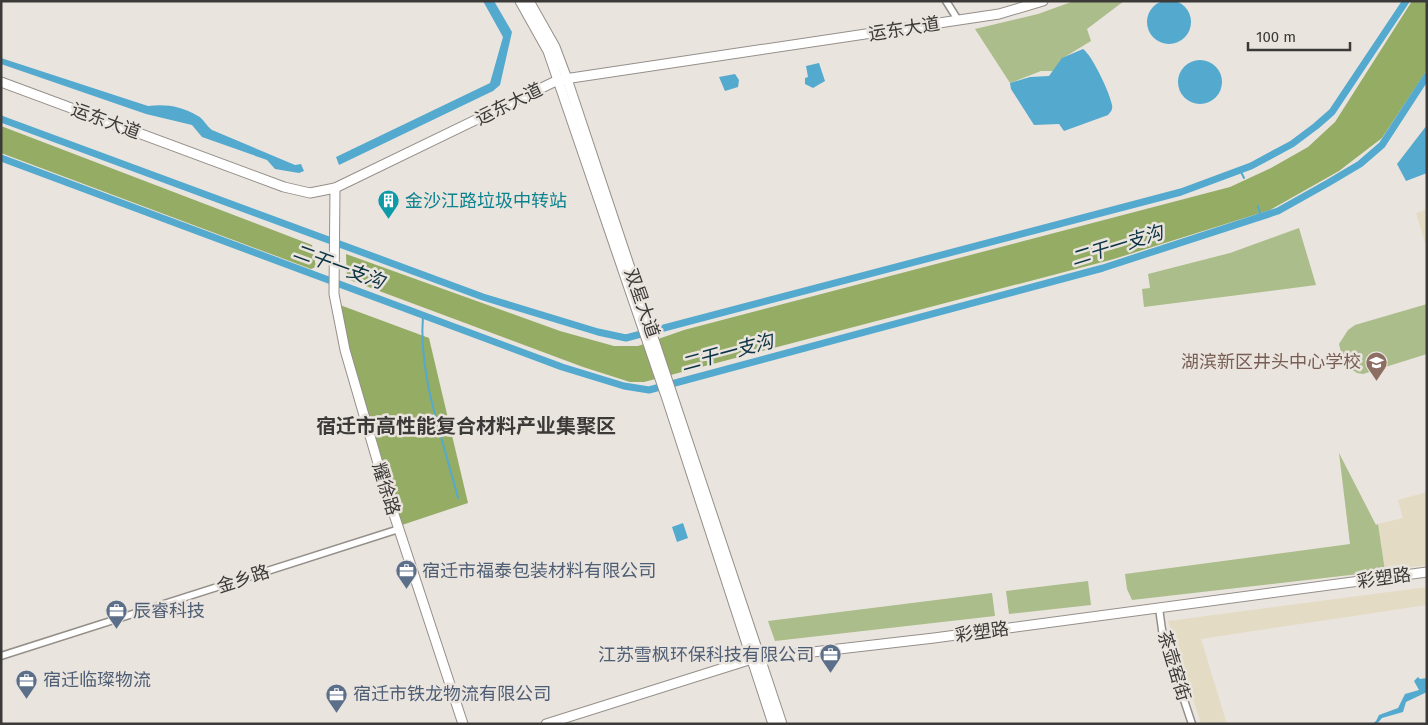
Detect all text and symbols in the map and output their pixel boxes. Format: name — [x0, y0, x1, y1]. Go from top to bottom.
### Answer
street label: 运东大道 — [867, 13, 941, 45]
scale bar — [1248, 20, 1350, 52]
text: 100 m — [1256, 28, 1296, 46]
street label: 运东大道 — [472, 78, 546, 130]
street label: 运东大道 — [68, 98, 144, 144]
building icon: 金沙江路垃圾中转站 — [377, 189, 401, 220]
place label: 金沙江路垃圾中转站 — [405, 190, 567, 212]
water label: 二干一支沟 — [1068, 220, 1168, 270]
water label: 二干一支沟 — [290, 239, 389, 294]
street label: 双星大道 — [620, 265, 664, 341]
water label: 二干一支沟 — [678, 329, 778, 376]
school or university icon: 湖滨新区井头中心学校 — [1365, 350, 1389, 381]
place label: 湖滨新区井头中心学校 — [1181, 351, 1361, 373]
district label: 宿迁市高性能复合材料产业集聚区 — [316, 414, 616, 438]
street label: 耀徐路 — [368, 460, 404, 518]
office icon: 宿迁市福泰包装材料有限公司 — [394, 559, 418, 590]
street label: 金乡路 — [214, 560, 272, 598]
place label: 宿迁市福泰包装材料有限公司 — [422, 560, 656, 582]
street label: 彩塑路 — [1356, 563, 1412, 593]
office icon: 辰睿科技 — [105, 599, 129, 630]
place label: 辰睿科技 — [133, 600, 205, 622]
street label: 彩塑路 — [954, 617, 1010, 647]
street label: 茶壶窑街 — [1153, 628, 1195, 704]
office icon: 江苏雪枫环保科技有限公司 — [818, 643, 842, 674]
place label: 江苏雪枫环保科技有限公司 — [598, 644, 814, 666]
office icon: 宿迁临璨物流 — [15, 668, 39, 699]
place label: 宿迁临璨物流 — [43, 669, 151, 691]
office icon: 宿迁市铁龙物流有限公司 — [325, 682, 349, 713]
place label: 宿迁市铁龙物流有限公司 — [353, 683, 551, 705]

